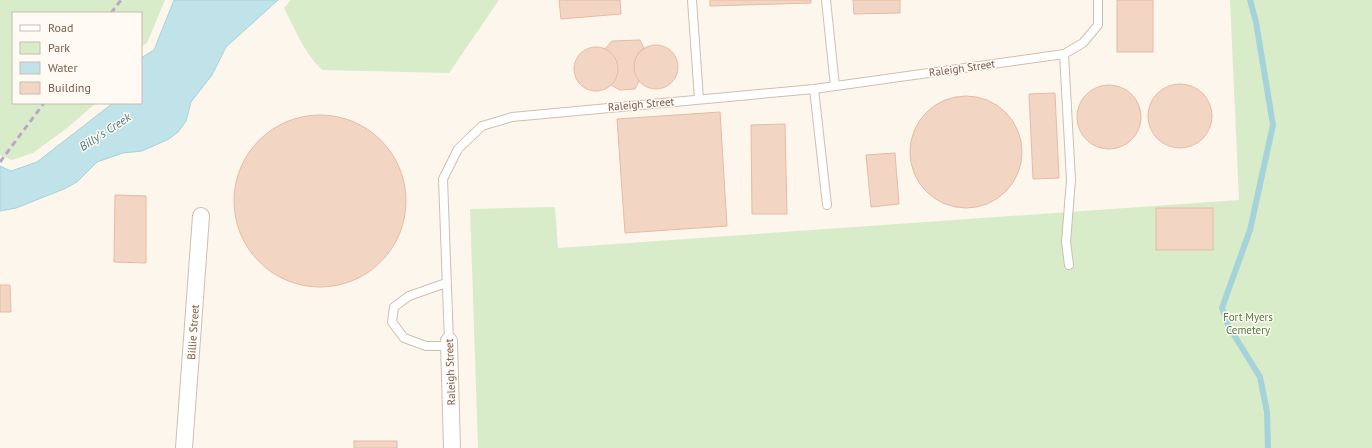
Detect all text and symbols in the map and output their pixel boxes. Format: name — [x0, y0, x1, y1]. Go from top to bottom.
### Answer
legend — [12, 12, 142, 104]
text: Road — [48, 20, 73, 35]
text: Park — [48, 40, 70, 55]
street label: Raleigh Street — [928, 56, 996, 80]
text: Water — [48, 60, 78, 75]
text: Building — [48, 80, 91, 95]
street label: Raleigh Street — [607, 94, 675, 114]
water label: Billy's Creek — [76, 109, 134, 154]
street label: Billie Street — [184, 304, 202, 360]
park label: Fort Myers Cemetery — [1223, 310, 1273, 337]
street label: Raleigh Street — [442, 338, 458, 406]

